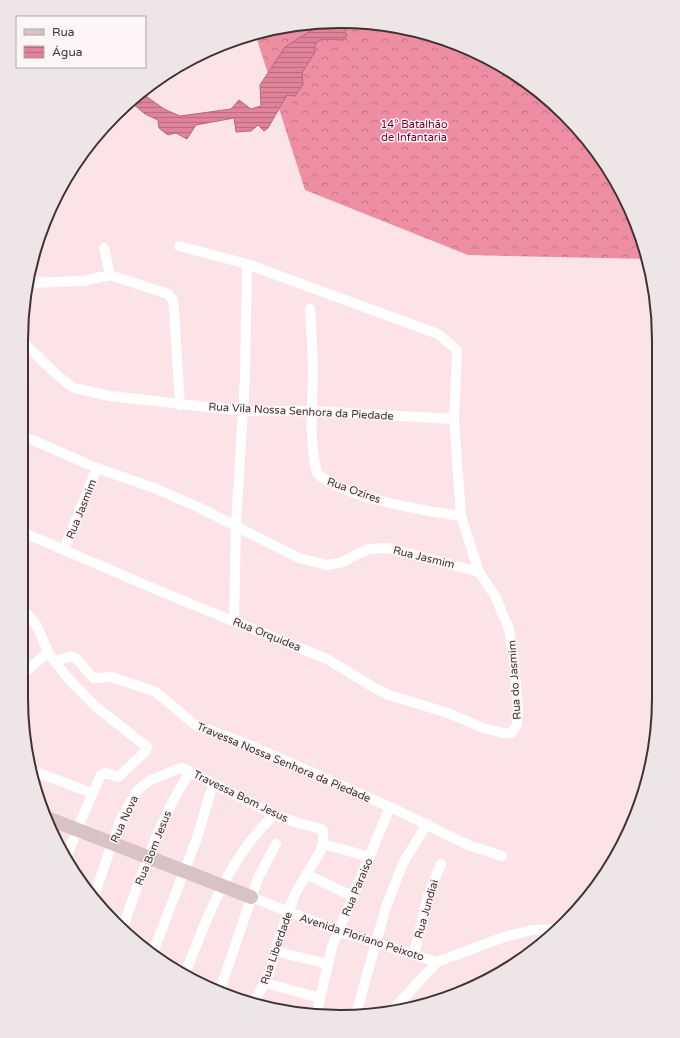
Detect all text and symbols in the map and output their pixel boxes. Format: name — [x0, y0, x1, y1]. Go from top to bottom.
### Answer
legend — [16, 16, 146, 68]
text: Rua — [52, 25, 75, 39]
text: Água — [52, 45, 82, 59]
park label: 14° Batalhão de Infantaria — [380, 118, 448, 144]
street label: Rua Vila Nossa Senhora da Piedade — [208, 400, 394, 423]
street label: Rua Ozires — [325, 475, 382, 506]
street label: Rua Jasmim — [64, 477, 99, 541]
street label: Rua Jasmim — [392, 544, 456, 571]
street label: Rua Orquidea — [231, 615, 303, 654]
street label: Rua do Jasmim — [505, 640, 524, 720]
street label: Travessa Nossa Senhora da Piedade — [195, 720, 373, 805]
street label: Travessa Bom Jesus — [191, 768, 290, 825]
street label: Rua Nova — [108, 793, 141, 845]
street label: Rua Bom Jesus — [133, 809, 174, 887]
street label: Rua Paraiso — [339, 856, 376, 918]
street label: Rua Jundiai — [412, 878, 441, 940]
street label: Rua Liberdade — [258, 910, 295, 986]
street label: Avenida Floriano Peixoto — [298, 911, 426, 964]

